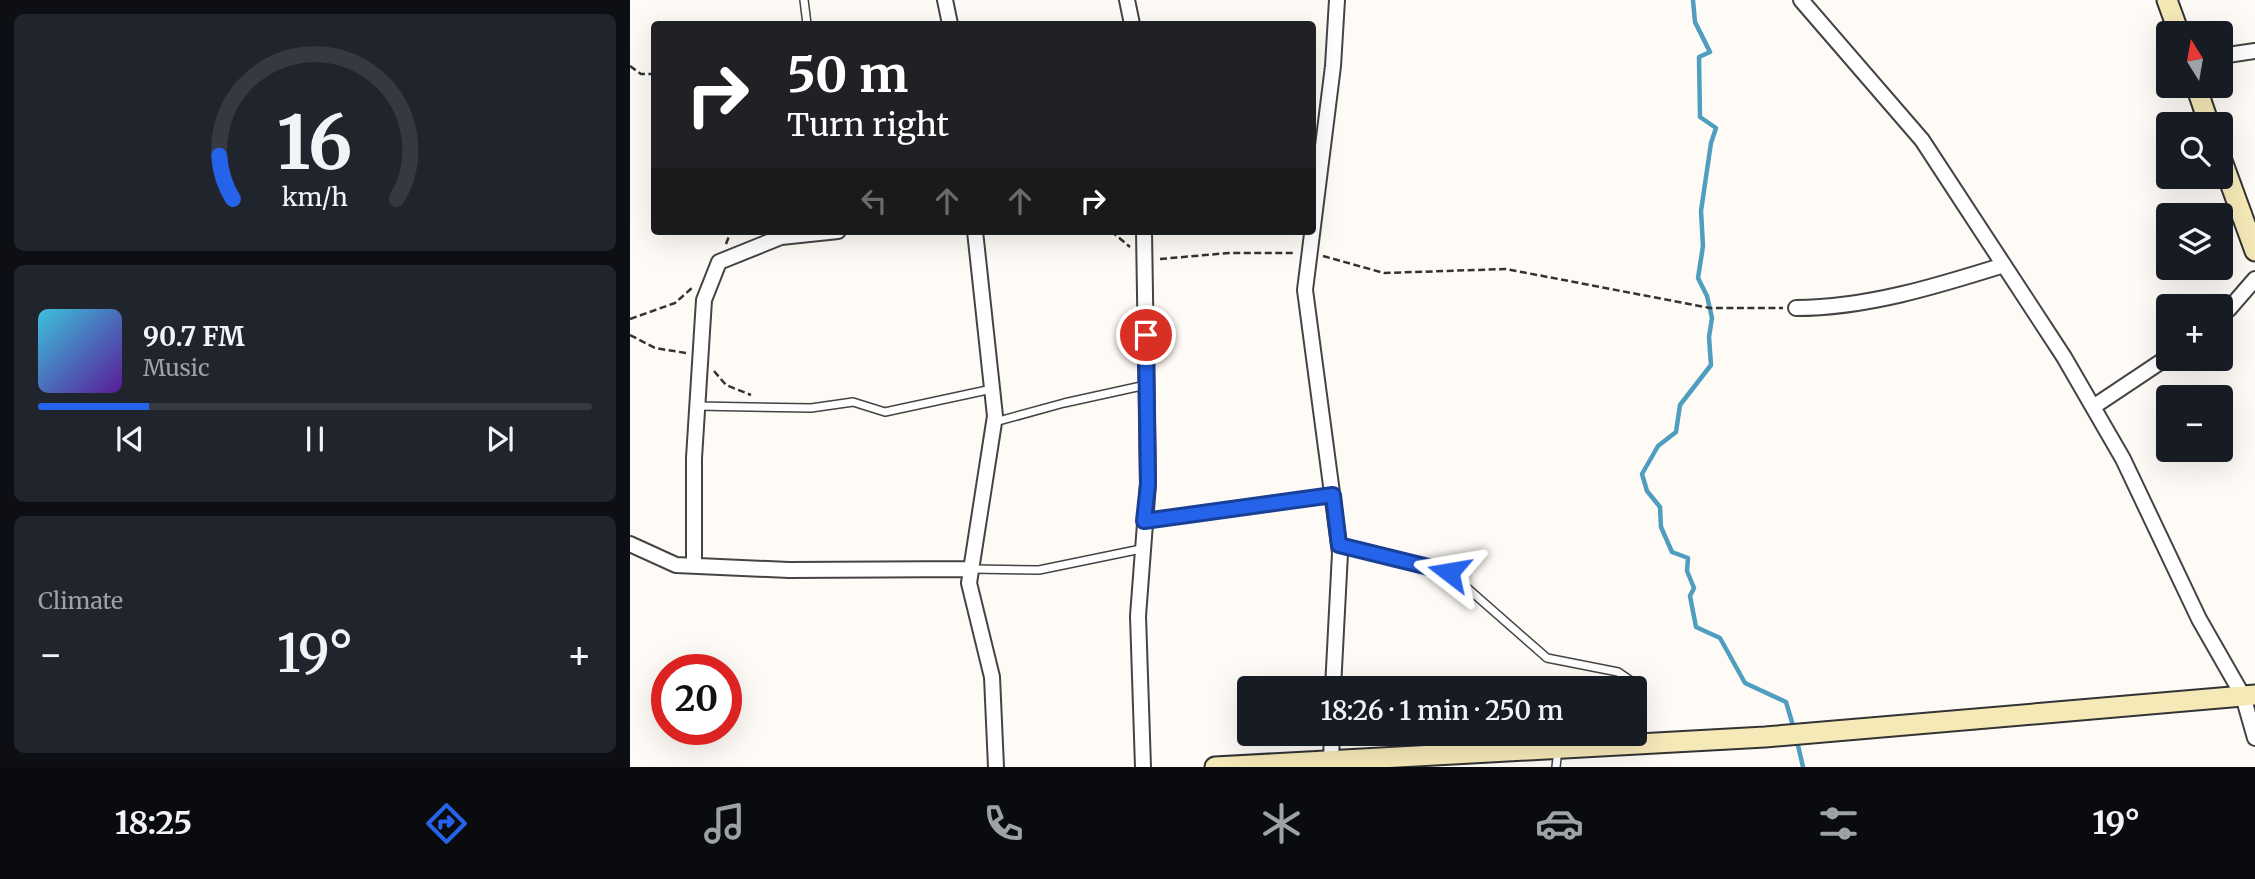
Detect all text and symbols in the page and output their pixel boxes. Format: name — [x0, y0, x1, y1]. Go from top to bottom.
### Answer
north arrow — [2156, 21, 2233, 98]
map controls — [2156, 21, 2233, 462]
text: 50 m — [787, 44, 908, 105]
icon: right — [672, 49, 763, 140]
text: 16 — [277, 97, 353, 189]
text: Turn right — [787, 105, 949, 145]
button: search — [2156, 112, 2233, 189]
text: km/h — [282, 180, 348, 212]
icon: left — [855, 182, 893, 220]
icon: ahead — [928, 182, 966, 220]
icon: ahead — [1001, 182, 1039, 220]
icon: right — [1074, 182, 1112, 220]
button: layers — [2156, 203, 2233, 280]
button: + — [2156, 294, 2233, 371]
pin — [1116, 305, 1176, 365]
icon: arrive — [1127, 316, 1165, 354]
text: 90.7 FM — [143, 320, 245, 353]
text: Music — [143, 353, 210, 382]
button: − — [2156, 385, 2233, 462]
icon: previous — [111, 420, 149, 458]
icon: pause — [296, 420, 334, 458]
icon: next — [481, 420, 519, 458]
position arrow — [1412, 535, 1486, 609]
text: Climate — [38, 586, 123, 615]
text: 19° — [277, 621, 353, 686]
text: − — [38, 631, 63, 678]
text: + — [567, 631, 592, 678]
speed limit sign: 20 — [651, 654, 742, 745]
text: 18:26 · 1 min · 250 m — [1321, 694, 1563, 727]
icon: directions — [422, 799, 471, 848]
icon: music — [700, 799, 749, 848]
icon: phone — [979, 799, 1028, 848]
icon: climate — [1257, 799, 1306, 848]
icon: car — [1535, 799, 1584, 848]
icon: filters — [1814, 799, 1863, 848]
text: 18:25 — [115, 803, 192, 843]
text: 19° — [2092, 803, 2140, 843]

